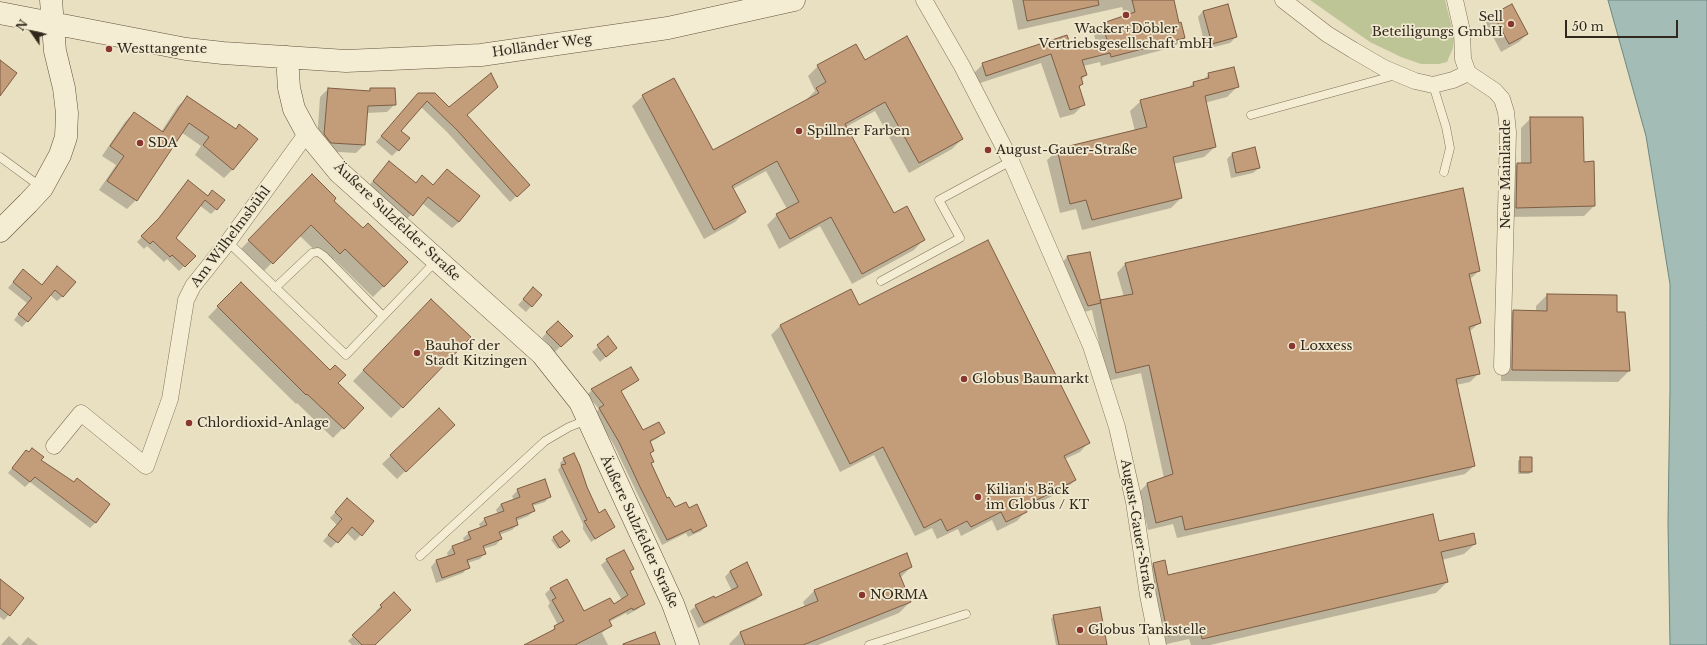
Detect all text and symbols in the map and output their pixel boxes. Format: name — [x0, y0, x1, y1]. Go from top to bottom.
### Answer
place label: Sell Beteiligungs GmbH — [1372, 9, 1503, 40]
marker: Wacker+Döbler Vertriebsgesellschaft mbH — [1121, 10, 1131, 20]
north arrow — [12, 12, 52, 52]
scale bar — [1567, 12, 1680, 38]
text: N — [13, 17, 31, 33]
marker: Sell Beteiligungs GmbH — [1506, 19, 1516, 29]
text: 50 m — [1572, 19, 1604, 34]
place label: Wacker+Döbler Vertriebsgesellschaft mbH — [1039, 21, 1213, 52]
street label: Holländer Weg — [491, 31, 593, 61]
place label: Westtangente — [117, 41, 207, 57]
marker: Westtangente — [104, 44, 114, 54]
street label: Neue Mainlände — [1498, 119, 1514, 229]
place label: Spillner Farben — [807, 123, 910, 139]
marker: Spillner Farben — [794, 126, 804, 136]
place label: SDA — [148, 135, 178, 151]
marker: SDA — [135, 138, 145, 148]
place label: August-Gauer-Straße — [996, 142, 1137, 158]
marker: August-Gauer-Straße — [983, 145, 993, 155]
street label: Äußere Sulzfelder Straße — [331, 159, 463, 285]
street label: Am Wilhelmsbühl — [188, 183, 274, 291]
place label: Bauhof der Stadt Kitzingen — [425, 338, 527, 369]
place label: Loxxess — [1300, 338, 1352, 354]
marker: Loxxess — [1287, 341, 1297, 351]
marker: Bauhof der Stadt Kitzingen — [412, 348, 422, 358]
place label: Globus Baumarkt — [972, 371, 1089, 387]
marker: Globus Baumarkt — [959, 374, 969, 384]
place label: Chlordioxid-Anlage — [197, 415, 329, 431]
marker: Chlordioxid-Anlage — [184, 418, 194, 428]
street label: Äußere Sulzfelder Straße — [597, 453, 681, 611]
street label: August-Gauer-Straße — [1117, 458, 1157, 600]
place label: Kilian's Bäck im Globus / KT — [986, 482, 1089, 513]
marker: Kilian's Bäck im Globus / KT — [973, 492, 983, 502]
place label: NORMA — [870, 587, 928, 603]
marker: NORMA — [857, 590, 867, 600]
place label: Globus Tankstelle — [1088, 622, 1206, 638]
marker: Globus Tankstelle — [1075, 625, 1085, 635]

